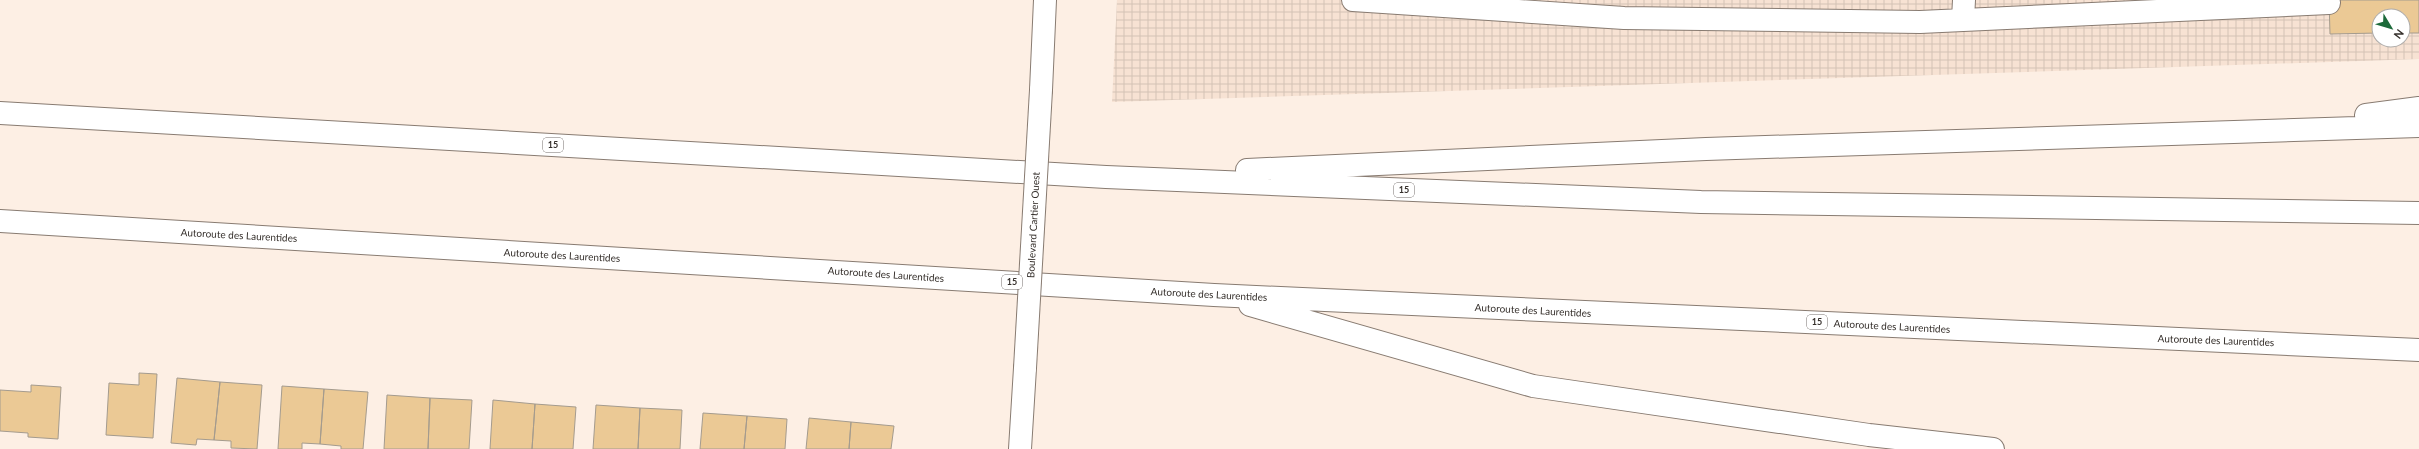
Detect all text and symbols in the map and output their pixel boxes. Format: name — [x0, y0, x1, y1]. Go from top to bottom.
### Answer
north arrow — [2371, 8, 2411, 48]
text: N — [2392, 27, 2407, 42]
road number: 15 — [543, 138, 563, 152]
street label: Boulevard Cartier Ouest — [1024, 171, 1042, 278]
road number: 15 — [1394, 183, 1414, 197]
street label: Autoroute des Laurentides — [180, 226, 298, 244]
street label: Autoroute des Laurentides — [503, 246, 621, 264]
street label: Autoroute des Laurentides — [827, 264, 945, 284]
road number: 15 — [1002, 275, 1022, 289]
street label: Autoroute des Laurentides — [1150, 285, 1268, 303]
street label: Autoroute des Laurentides — [1474, 301, 1592, 319]
road number: 15 — [1807, 315, 1827, 329]
street label: Autoroute des Laurentides — [1833, 317, 1951, 335]
street label: Autoroute des Laurentides — [2158, 332, 2274, 348]

